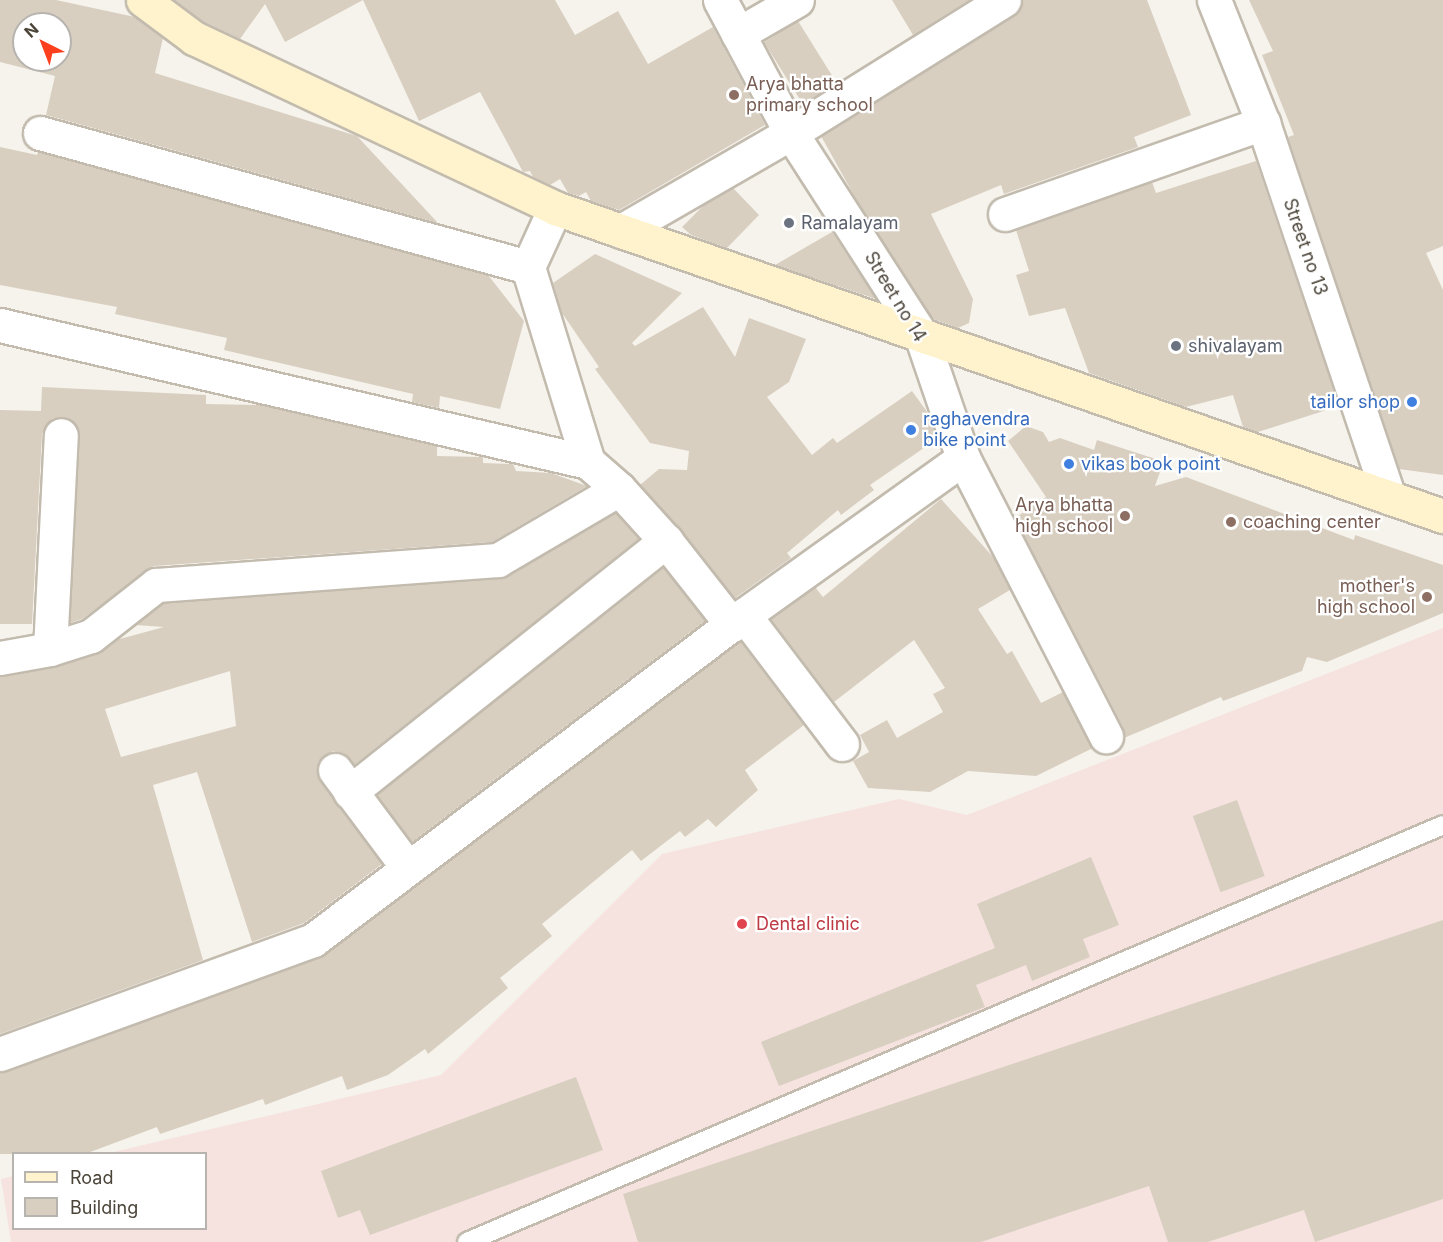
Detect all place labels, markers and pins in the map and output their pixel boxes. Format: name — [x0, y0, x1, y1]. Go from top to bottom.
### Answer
place label: Arya bhatta primary school — [746, 74, 873, 116]
marker: Arya bhatta primary school — [727, 88, 741, 102]
place label: Ramalayam — [801, 212, 899, 234]
marker: Ramalayam — [782, 216, 796, 230]
place label: shivalayam — [1188, 335, 1283, 357]
marker: shivalayam — [1169, 339, 1183, 353]
place label: tailor shop — [1311, 391, 1400, 413]
marker: tailor shop — [1405, 395, 1419, 409]
place label: raghavendra bike point — [923, 409, 1030, 452]
marker: raghavendra bike point — [904, 423, 918, 437]
place label: vikas book point — [1081, 453, 1220, 475]
marker: vikas book point — [1062, 457, 1076, 471]
place label: Arya bhatta high school — [1015, 495, 1113, 538]
marker: Arya bhatta high school — [1118, 509, 1132, 523]
place label: coaching center — [1243, 511, 1381, 533]
marker: coaching center — [1224, 515, 1238, 529]
place label: mother's high school — [1317, 576, 1415, 618]
marker: mother's high school — [1420, 590, 1434, 604]
place label: Dental clinic — [756, 913, 860, 935]
marker: Dental clinic — [733, 915, 751, 933]

